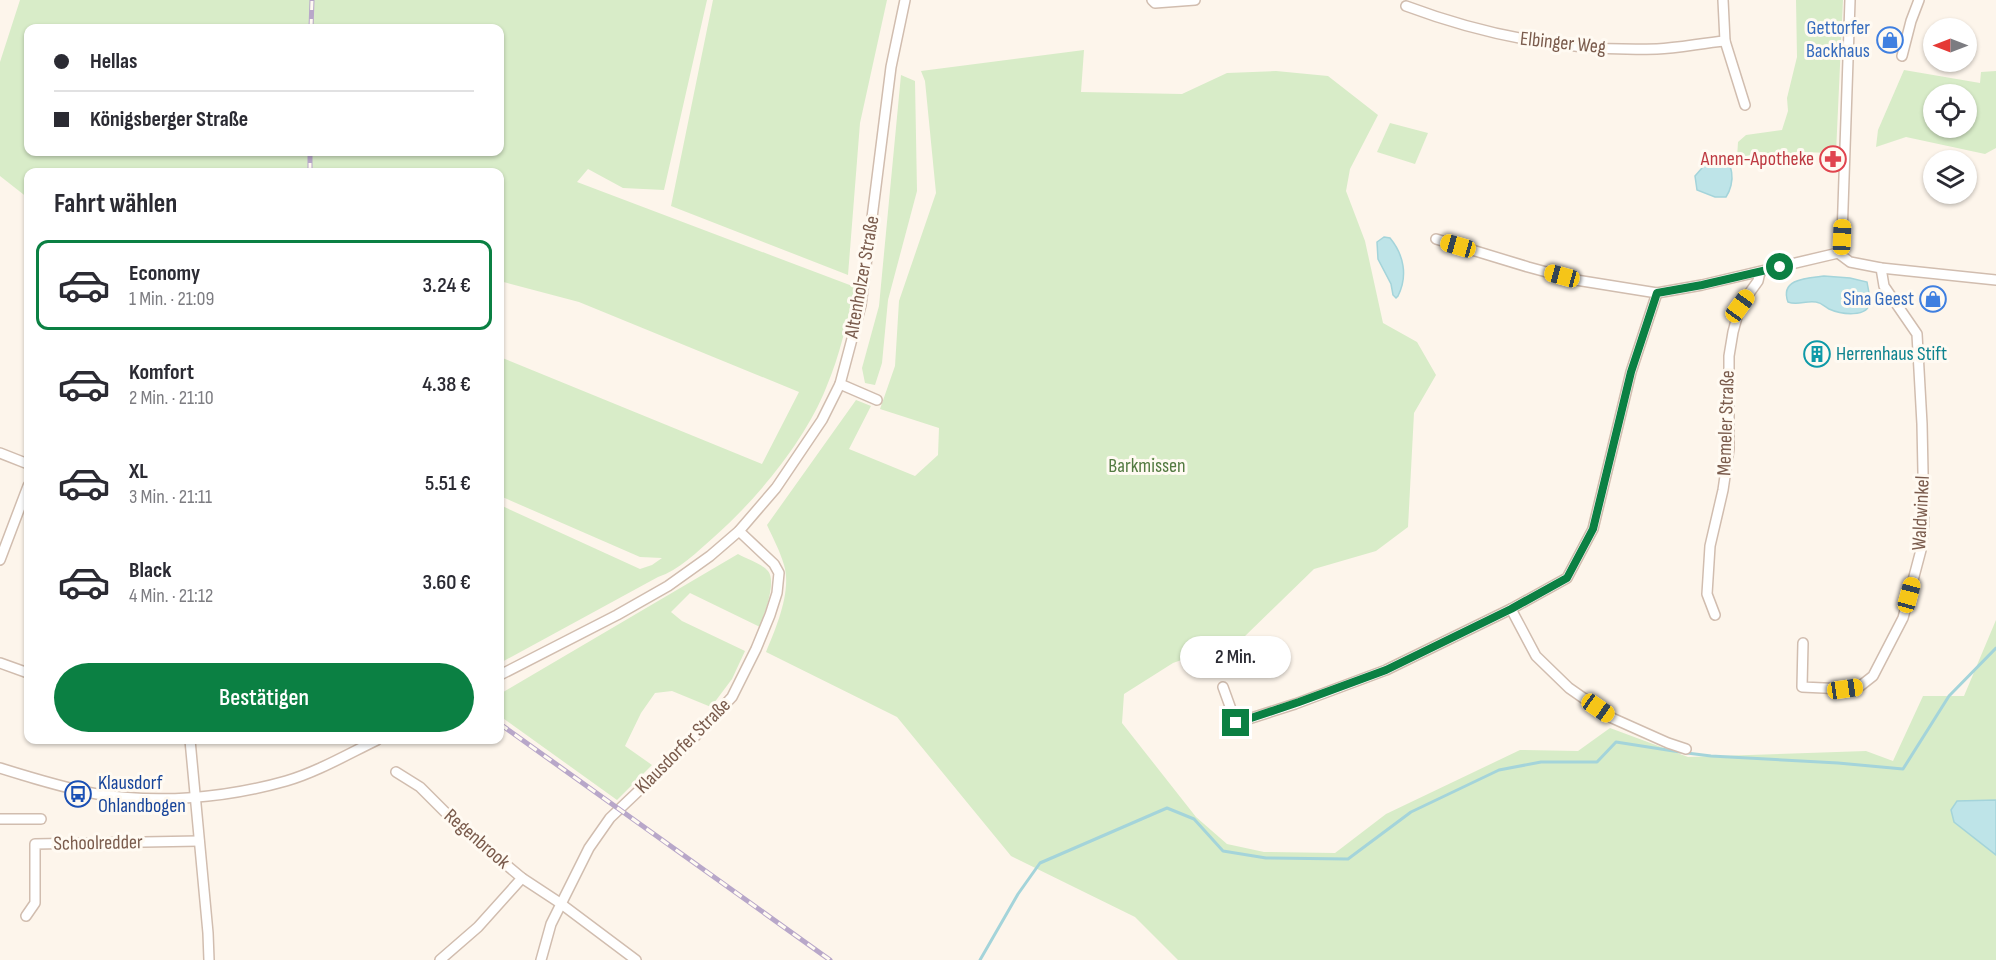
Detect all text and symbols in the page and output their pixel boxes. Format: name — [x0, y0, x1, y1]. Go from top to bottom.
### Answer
place label: Gettorfer Backhaus — [1806, 16, 1870, 63]
north arrow — [1923, 18, 1977, 72]
map controls — [1923, 18, 1977, 204]
shop icon: Gettorfer Backhaus — [1875, 25, 1905, 55]
street label: Elbinger Weg — [1519, 27, 1607, 59]
text: Hellas — [90, 48, 138, 75]
button: locate — [1923, 84, 1977, 138]
text: Königsberger Straße — [90, 106, 248, 133]
pharmacy icon: Annen-Apotheke — [1818, 144, 1848, 174]
place label: Annen-Apotheke — [1700, 147, 1814, 171]
button: layers — [1923, 150, 1977, 204]
text: Fahrt wählen — [54, 188, 177, 220]
street label: Altenholzer Straße — [839, 214, 885, 341]
car — [1832, 219, 1852, 255]
car — [1438, 232, 1478, 260]
route start — [1766, 253, 1793, 280]
icon: car — [57, 258, 111, 312]
text: Economy — [129, 260, 200, 287]
car — [1542, 263, 1582, 289]
text: 3.24 € — [423, 272, 471, 299]
shop icon: Sina Geest — [1918, 284, 1948, 314]
car — [1722, 286, 1758, 326]
text: 1 Min. · 21:09 — [129, 287, 214, 311]
place label: Sina Geest — [1843, 287, 1914, 311]
building icon: Herrenhaus Stift — [1802, 339, 1832, 369]
place label: Herrenhaus Stift — [1836, 342, 1947, 366]
icon: car — [57, 357, 111, 411]
text: Komfort — [129, 359, 194, 386]
street label: Memeler Straße — [1712, 370, 1740, 476]
text: 4.38 € — [422, 371, 471, 398]
text: 2 Min. · 21:10 — [129, 386, 214, 410]
park label: Barkmissen — [1108, 454, 1186, 478]
icon: car — [57, 456, 111, 510]
text: XL — [129, 458, 148, 485]
text: 5.51 € — [425, 470, 471, 497]
street label: Waldwinkel — [1907, 475, 1935, 551]
text: 3 Min. · 21:11 — [129, 485, 212, 509]
icon: car — [57, 555, 111, 609]
text: Black — [129, 557, 171, 584]
text: 3.60 € — [422, 569, 471, 596]
car — [1896, 575, 1922, 615]
text: 4 Min. · 21:12 — [129, 584, 213, 608]
callout: 2 Min. — [1180, 636, 1292, 678]
text: 2 Min. — [1215, 645, 1256, 669]
button: Bestätigen — [54, 663, 474, 732]
car — [1826, 678, 1864, 700]
car — [1578, 690, 1618, 726]
street label: Klausdorfer Straße — [630, 693, 736, 799]
route end — [1222, 709, 1249, 736]
place label: Klausdorf Ohlandbogen — [98, 771, 186, 818]
bus stop icon: Klausdorf Ohlandbogen — [63, 779, 93, 809]
street label: Regenbrook — [439, 804, 515, 874]
street label: Schoolredder — [53, 830, 143, 856]

